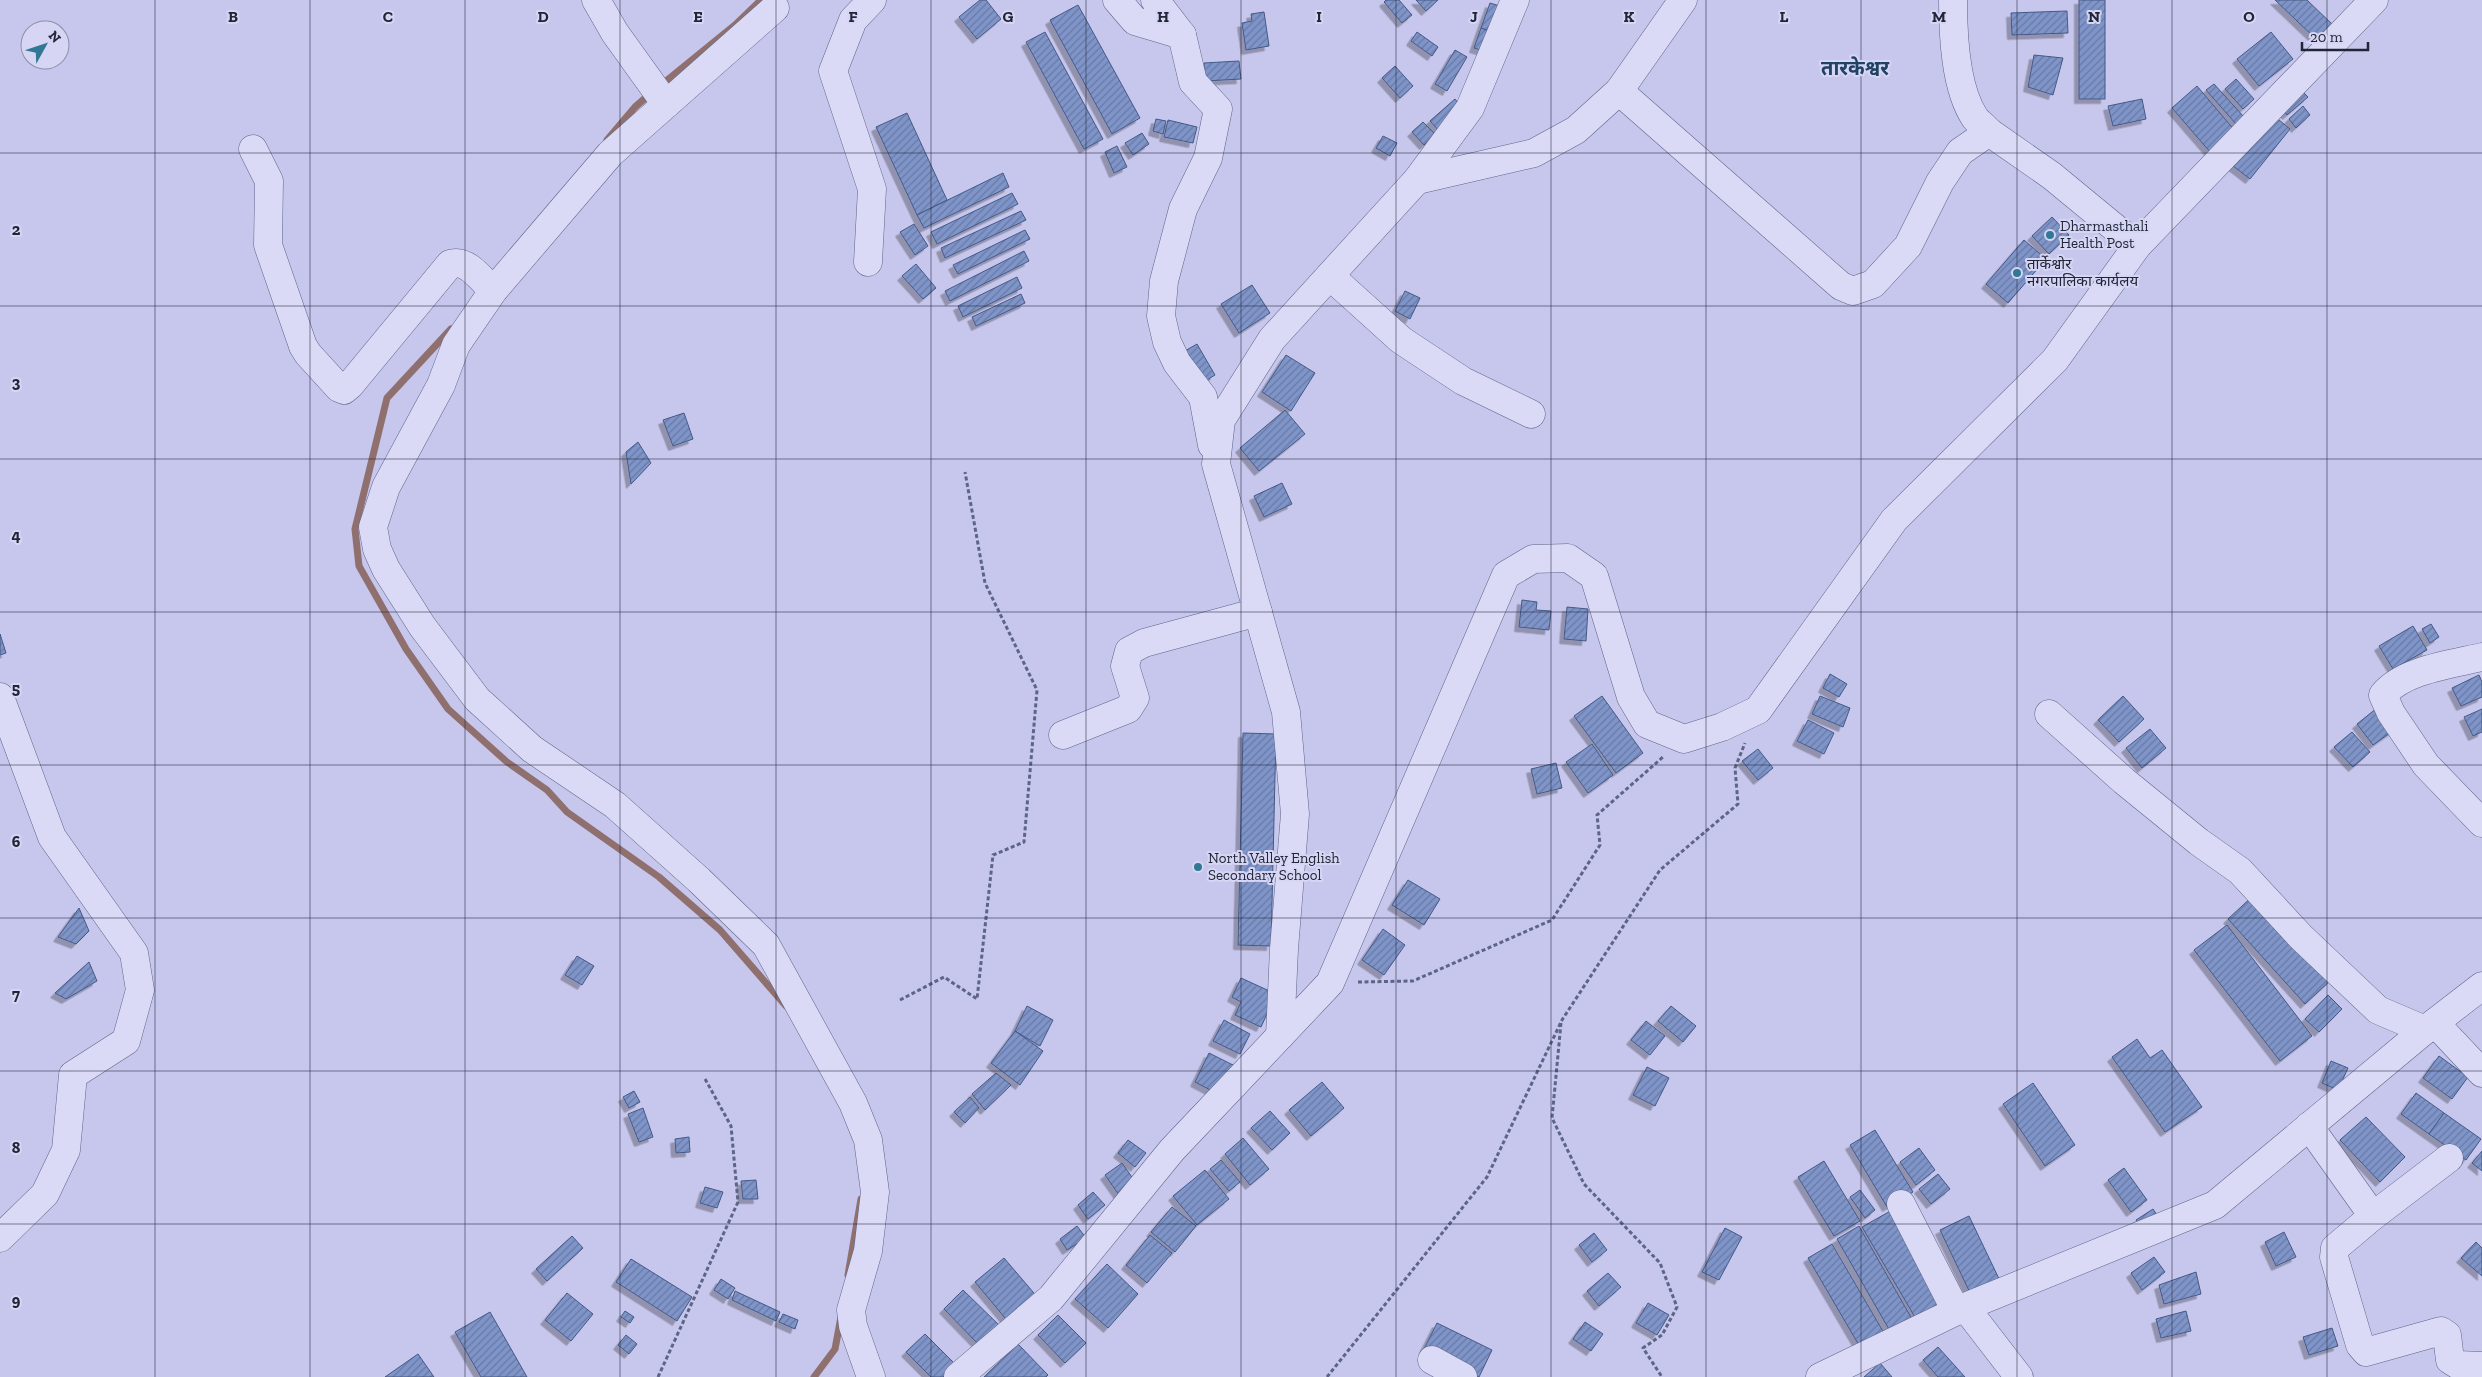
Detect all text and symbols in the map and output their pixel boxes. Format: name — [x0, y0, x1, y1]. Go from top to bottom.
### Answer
text: B — [228, 7, 238, 26]
text: C — [383, 7, 393, 26]
text: D — [537, 7, 549, 26]
text: E — [693, 7, 703, 26]
text: F — [848, 7, 858, 26]
text: G — [1003, 7, 1014, 26]
text: H — [1157, 7, 1169, 26]
text: I — [1316, 7, 1322, 26]
text: J — [1470, 7, 1478, 26]
text: K — [1624, 7, 1635, 26]
text: L — [1780, 7, 1789, 26]
text: M — [1932, 7, 1946, 26]
text: N — [2088, 7, 2100, 26]
text: O — [2243, 7, 2255, 26]
north arrow — [20, 20, 70, 70]
scale bar — [2302, 20, 2368, 52]
text: N — [45, 27, 65, 47]
text: 20 m — [2310, 28, 2343, 46]
district label: तारकेश्वर — [1821, 56, 1890, 80]
place label: Dharmasthali Health Post — [2060, 217, 2149, 252]
text: 2 — [12, 220, 21, 239]
marker: Dharmasthali Health Post — [2044, 229, 2056, 241]
place label: तार्केश्वोर नगरपालिका कार्यलय — [2027, 255, 2138, 290]
marker: तार्केश्वोर नगरपालिका कार्यलय — [2011, 267, 2023, 279]
text: 3 — [12, 373, 21, 392]
text: 4 — [11, 526, 21, 545]
text: 5 — [12, 679, 20, 698]
text: 6 — [12, 832, 21, 851]
place label: North Valley English Secondary School — [1208, 849, 1340, 884]
marker: North Valley English Secondary School — [1192, 861, 1204, 873]
text: 7 — [12, 985, 20, 1004]
text: 8 — [12, 1138, 21, 1157]
text: 9 — [12, 1291, 21, 1310]

